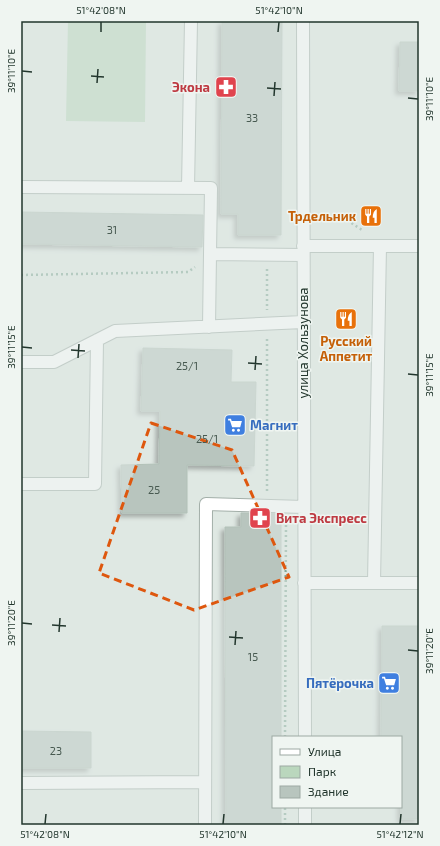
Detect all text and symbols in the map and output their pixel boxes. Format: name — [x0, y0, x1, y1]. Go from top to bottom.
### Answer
text: 51°42'08"N — [76, 4, 126, 16]
text: 51°42'10"N — [255, 4, 303, 16]
text: 39°11'10"E — [5, 49, 17, 93]
pharmacy icon: Экона — [213, 74, 239, 100]
text: 39°11'10"E — [423, 77, 435, 121]
place label: Экона — [172, 79, 210, 95]
house number: 33 — [246, 111, 258, 124]
restaurant icon: Трдельник — [358, 203, 384, 229]
place label: Трдельник — [288, 208, 357, 224]
house number: 31 — [107, 223, 117, 236]
street label: улица Хользунова — [295, 287, 311, 399]
restaurant icon: Русский Аппетит — [333, 306, 359, 332]
text: 39°11'15"E — [5, 325, 17, 369]
place label: Русский Аппетит — [320, 333, 373, 364]
text: 39°11'15"E — [423, 353, 435, 397]
house number: 25/1 — [176, 359, 198, 372]
supermarket icon: Магнит — [222, 412, 248, 438]
place label: Магнит — [250, 417, 298, 433]
house number: 25/1 — [196, 432, 218, 445]
house number: 25 — [148, 483, 160, 496]
pharmacy icon: Вита Экспресс — [247, 505, 273, 531]
place label: Вита Экспресс — [276, 510, 367, 526]
text: 39°11'20"E — [5, 600, 17, 646]
text: 39°11'20"E — [423, 628, 435, 674]
house number: 15 — [248, 650, 258, 663]
supermarket icon: Пятёрочка — [376, 670, 402, 696]
place label: Пятёрочка — [306, 675, 374, 691]
legend — [272, 736, 402, 808]
house number: 23 — [50, 744, 62, 757]
text: Улица — [308, 744, 341, 758]
text: Парк — [308, 764, 337, 778]
text: Здание — [308, 784, 349, 798]
text: 51°42'08"N — [20, 828, 70, 840]
text: 51°42'10"N — [199, 828, 247, 840]
text: 51°42'12"N — [376, 828, 424, 840]

